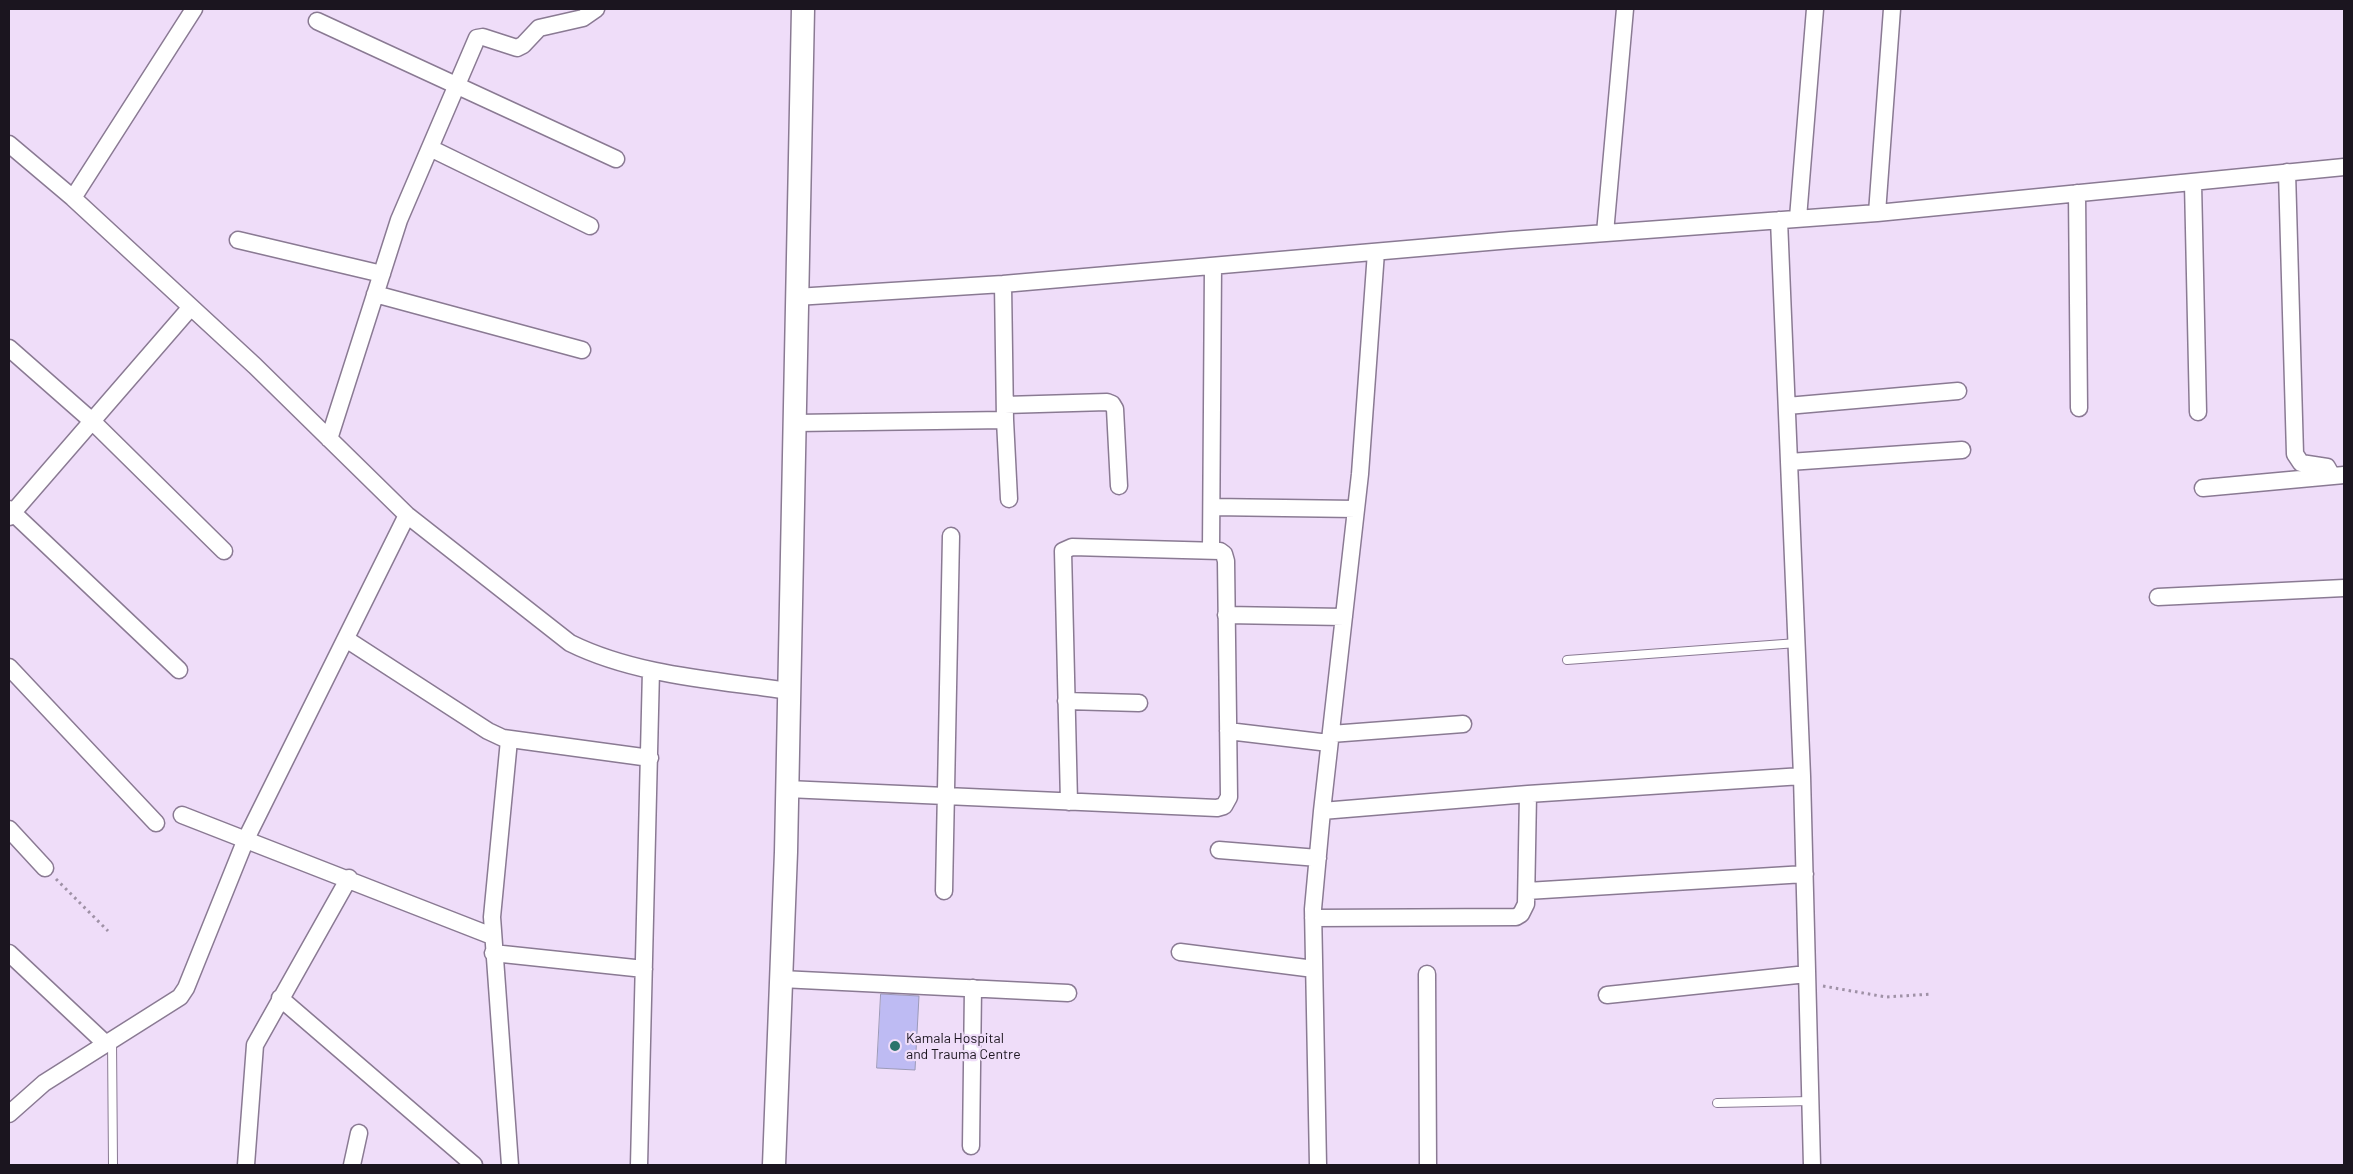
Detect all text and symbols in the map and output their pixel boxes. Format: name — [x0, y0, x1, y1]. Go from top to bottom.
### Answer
place label: Kamala Hospital and Trauma Centre — [906, 1030, 1021, 1062]
marker: Kamala Hospital and Trauma Centre — [888, 1039, 902, 1053]

